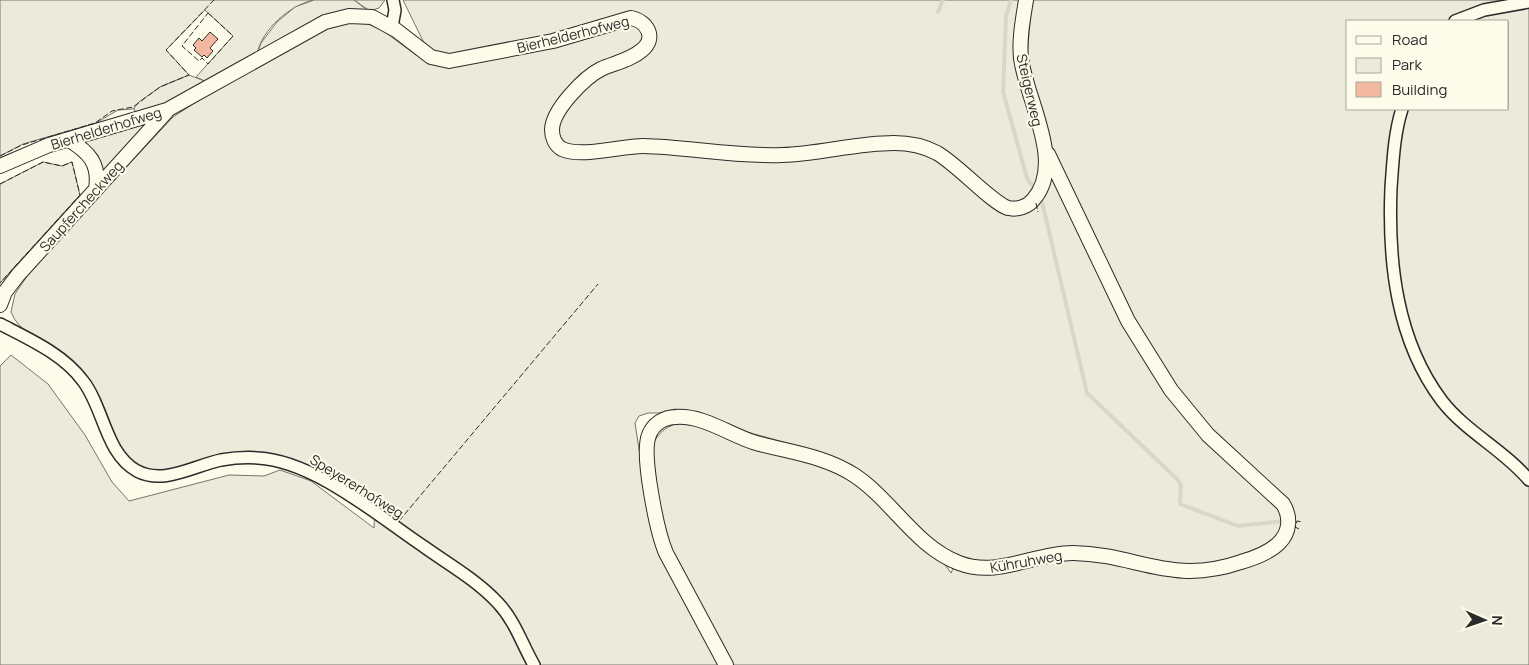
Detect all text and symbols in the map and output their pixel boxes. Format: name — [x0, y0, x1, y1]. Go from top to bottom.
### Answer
street label: Bierhelderhofweg — [515, 11, 631, 57]
legend — [1346, 20, 1509, 110]
text: Road — [1392, 29, 1428, 50]
street label: Steigerweg — [1012, 52, 1048, 128]
text: Park — [1392, 54, 1422, 75]
text: Building — [1392, 79, 1447, 100]
street label: Bierhelderhofweg — [48, 102, 164, 154]
street label: Saupfercheckweg — [35, 156, 127, 256]
street label: Speyererhofweg — [307, 450, 407, 522]
street label: Kühruhweg — [988, 545, 1064, 577]
north arrow — [1459, 595, 1509, 645]
text: N — [1488, 615, 1507, 626]

